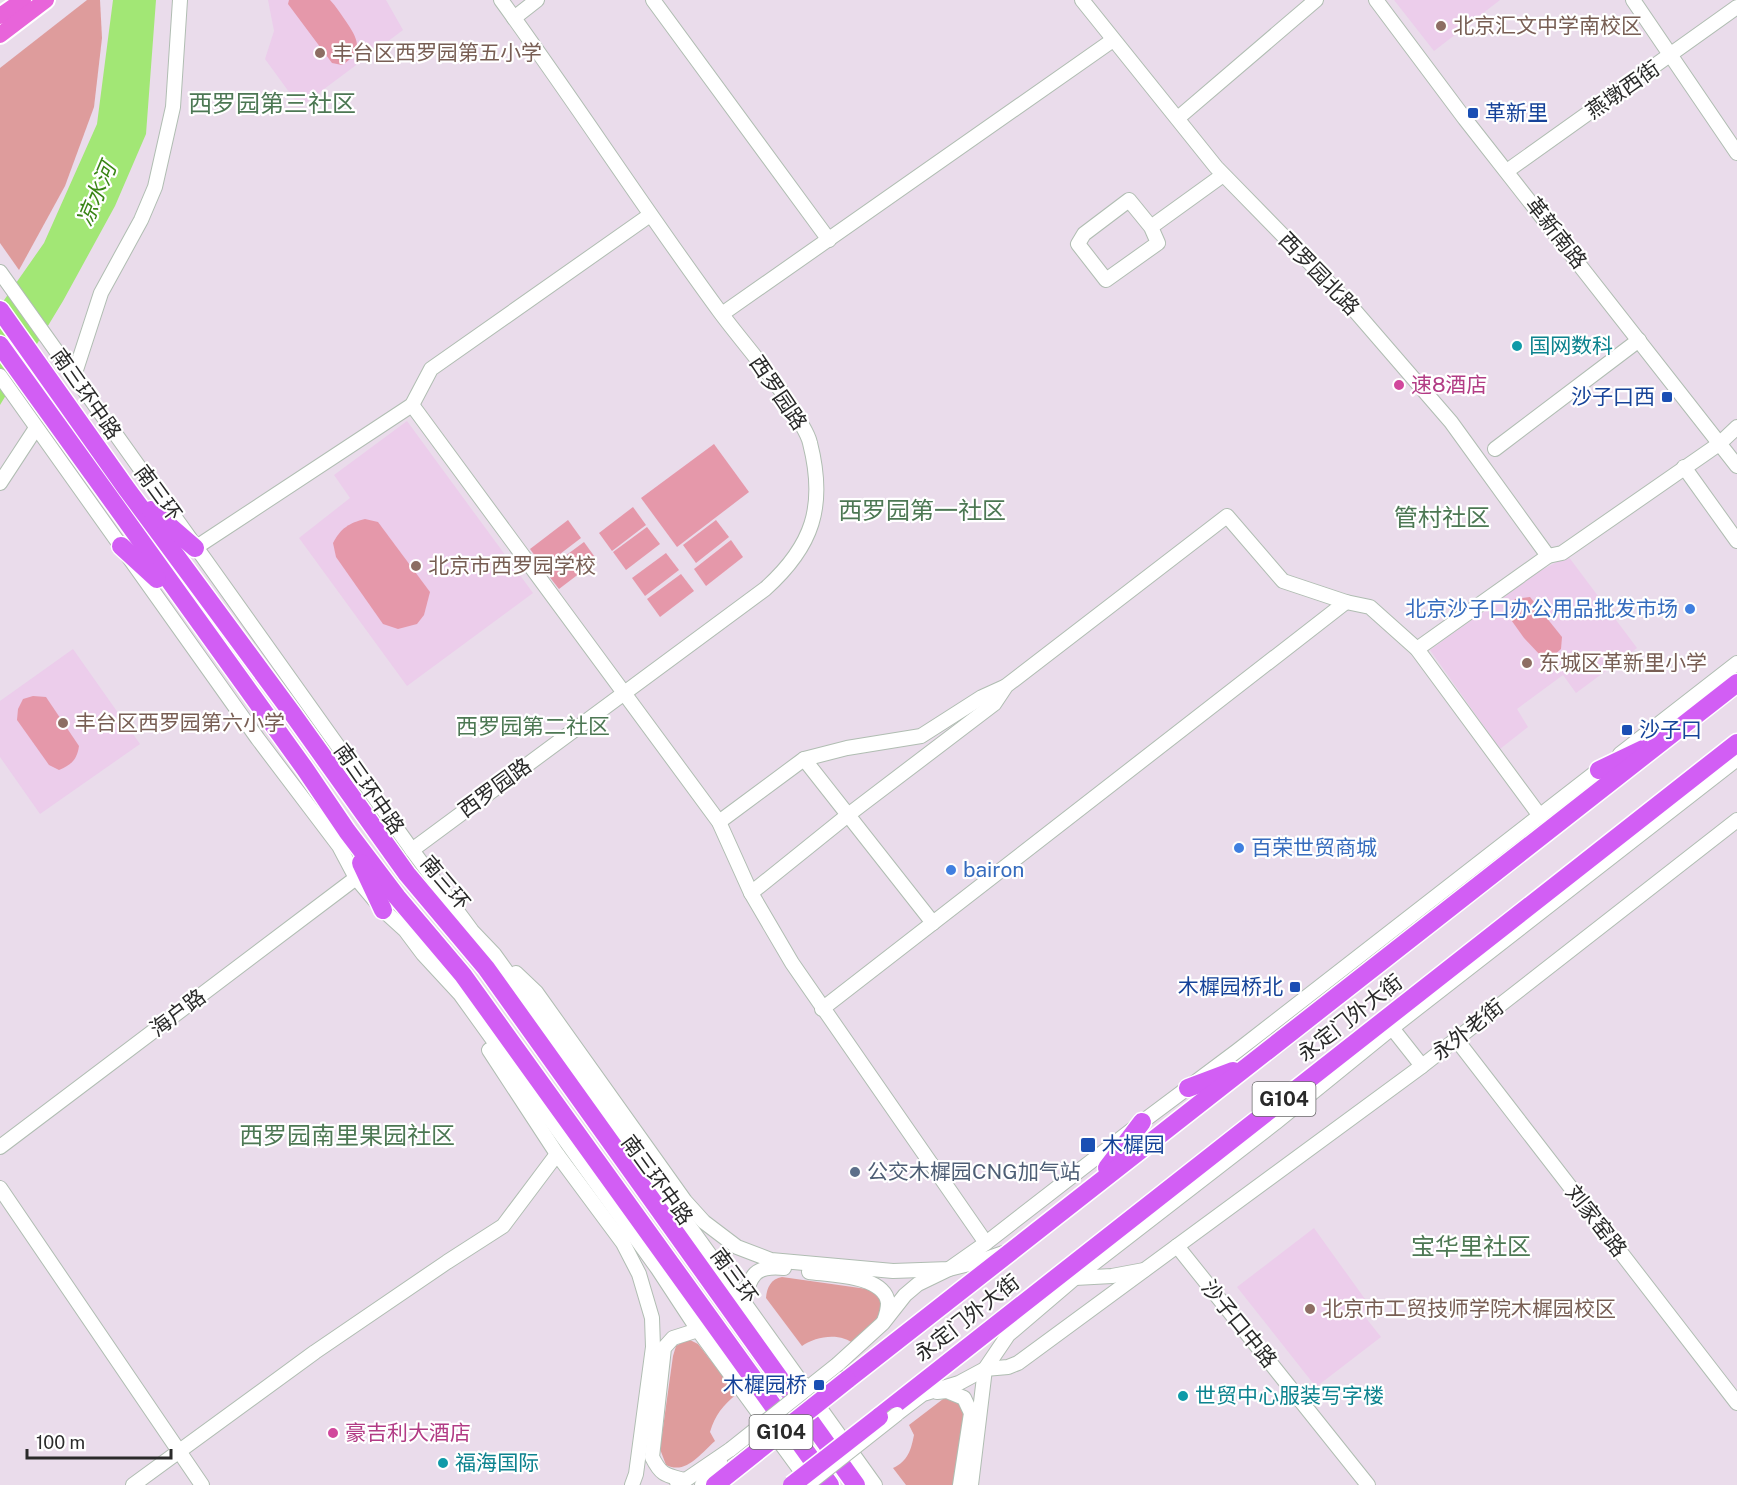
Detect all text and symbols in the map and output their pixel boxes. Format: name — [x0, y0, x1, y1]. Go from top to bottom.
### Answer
place label: 北京汇文中学南校区 — [1453, 13, 1642, 38]
marker: 北京汇文中学南校区 — [1434, 19, 1448, 33]
place label: 丰台区西罗园第五小学 — [332, 40, 542, 65]
marker: 丰台区西罗园第五小学 — [313, 46, 327, 60]
street label: 燕墩西街 — [1581, 55, 1664, 124]
district label: 西罗园第三社区 — [188, 89, 356, 117]
place label: 革新里 — [1485, 100, 1548, 125]
marker: 革新里 — [1466, 106, 1480, 120]
water label: 凉水河 — [71, 155, 122, 229]
street label: 革新南路 — [1521, 192, 1592, 273]
street label: 西罗园北路 — [1274, 227, 1365, 320]
place label: 国网数科 — [1529, 333, 1613, 358]
marker: 国网数科 — [1510, 339, 1524, 353]
street label: 南三环中路 — [46, 344, 127, 444]
street label: 西罗园路 — [745, 351, 812, 435]
place label: 速8酒店 — [1411, 372, 1488, 397]
marker: 速8酒店 — [1392, 378, 1406, 392]
place label: 沙子口西 — [1571, 384, 1655, 409]
marker: 沙子口西 — [1660, 390, 1674, 404]
street label: 南三环 — [130, 460, 187, 526]
district label: 西罗园第一社区 — [838, 496, 1006, 524]
district label: 管村社区 — [1394, 503, 1490, 531]
place label: 北京市西罗园学校 — [428, 553, 596, 578]
marker: 北京市西罗园学校 — [409, 559, 423, 573]
place label: 北京沙子口办公用品批发市场 — [1405, 596, 1678, 621]
marker: 北京沙子口办公用品批发市场 — [1683, 602, 1697, 616]
place label: 东城区革新里小学 — [1539, 650, 1707, 675]
marker: 东城区革新里小学 — [1520, 656, 1534, 670]
place label: 丰台区西罗园第六小学 — [75, 710, 285, 735]
district label: 西罗园第二社区 — [456, 713, 610, 739]
marker: 丰台区西罗园第六小学 — [56, 716, 70, 730]
place label: 沙子口 — [1639, 717, 1702, 742]
marker: 沙子口 — [1620, 723, 1634, 737]
street label: 南三环中路 — [329, 739, 410, 839]
street label: 西罗园路 — [453, 753, 536, 822]
place label: 百荣世贸商城 — [1251, 835, 1377, 860]
marker: 百荣世贸商城 — [1232, 841, 1246, 855]
street label: 南三环 — [416, 851, 475, 915]
place label: bairon — [963, 857, 1024, 882]
marker: bairon — [944, 863, 958, 877]
street label: 永定门外大街 — [1292, 969, 1407, 1066]
place label: 木樨园桥北 — [1178, 974, 1283, 999]
marker: 木樨园桥北 — [1288, 980, 1302, 994]
street label: 海户路 — [145, 984, 210, 1042]
street label: 永外老街 — [1427, 994, 1508, 1065]
road number: G104 — [1252, 1082, 1316, 1116]
district label: 西罗园南里果园社区 — [239, 1121, 455, 1149]
street label: 南三环中路 — [616, 1130, 698, 1230]
place label: 木樨园 — [1102, 1132, 1165, 1157]
marker: 木樨园 — [1079, 1136, 1097, 1154]
place label: 公交木樨园CNG加气站 — [867, 1159, 1081, 1184]
marker: 公交木樨园CNG加气站 — [848, 1165, 862, 1179]
street label: 刘家窑路 — [1561, 1180, 1632, 1261]
district label: 宝华里社区 — [1411, 1232, 1531, 1260]
street label: 南三环 — [706, 1243, 763, 1309]
street label: 永定门外大街 — [909, 1269, 1024, 1366]
street label: 沙子口中路 — [1197, 1275, 1282, 1372]
place label: 北京市工贸技师学院木樨园校区 — [1322, 1296, 1616, 1321]
marker: 北京市工贸技师学院木樨园校区 — [1303, 1302, 1317, 1316]
place label: 木樨园桥 — [723, 1372, 807, 1397]
marker: 木樨园桥 — [812, 1378, 826, 1392]
place label: 世贸中心服装写字楼 — [1195, 1383, 1384, 1408]
marker: 世贸中心服装写字楼 — [1176, 1389, 1190, 1403]
road number: G104 — [750, 1415, 812, 1449]
place label: 豪吉利大酒店 — [345, 1420, 471, 1445]
scale bar — [27, 1422, 171, 1460]
marker: 豪吉利大酒店 — [326, 1426, 340, 1440]
text: 100 m — [36, 1432, 85, 1453]
place label: 福海国际 — [455, 1450, 539, 1475]
marker: 福海国际 — [436, 1456, 450, 1470]

